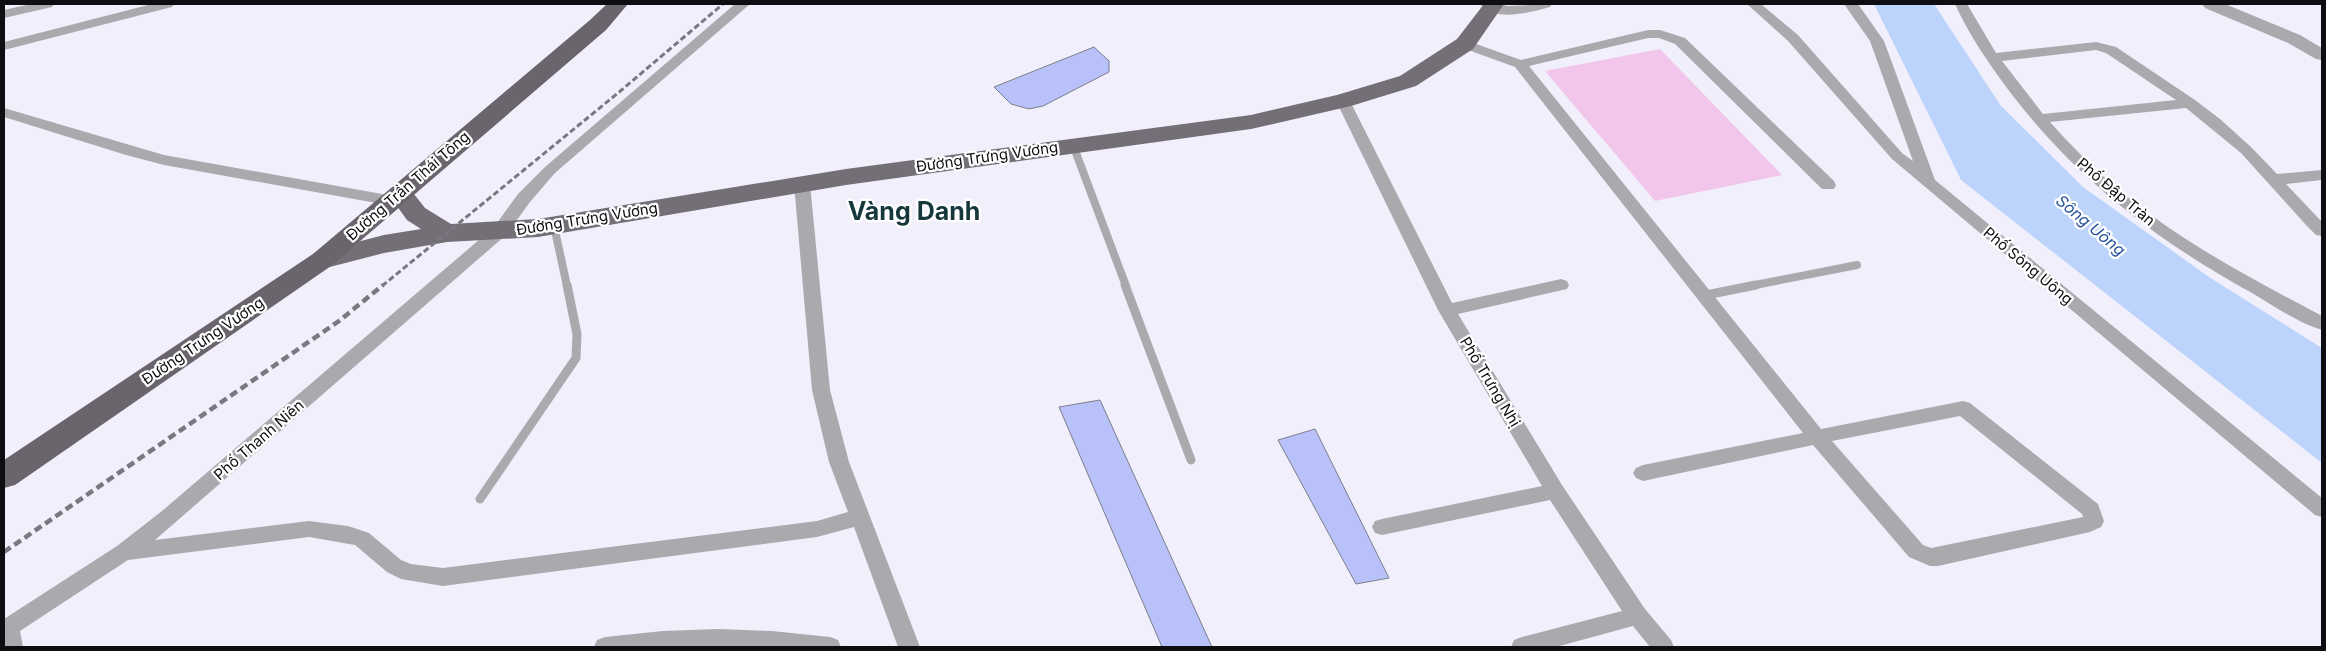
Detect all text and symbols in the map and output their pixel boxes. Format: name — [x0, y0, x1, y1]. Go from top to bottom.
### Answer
street label: Đường Trần Thái Tông — [342, 127, 473, 244]
street label: Đường Trưng Vương — [915, 137, 1059, 176]
street label: Phố Đập Tràn — [2073, 153, 2159, 230]
water label: Sông Uông — [2052, 190, 2130, 260]
district label: Vàng Danh — [848, 196, 980, 226]
street label: Đường Trưng Vương — [515, 198, 659, 239]
street label: Phố Sông Uông — [1980, 223, 2077, 308]
street label: Đường Trưng Vương — [138, 293, 267, 388]
street label: Phố Trưng Nhị — [1456, 333, 1525, 430]
street label: Phố Thanh Niên — [210, 395, 308, 484]

